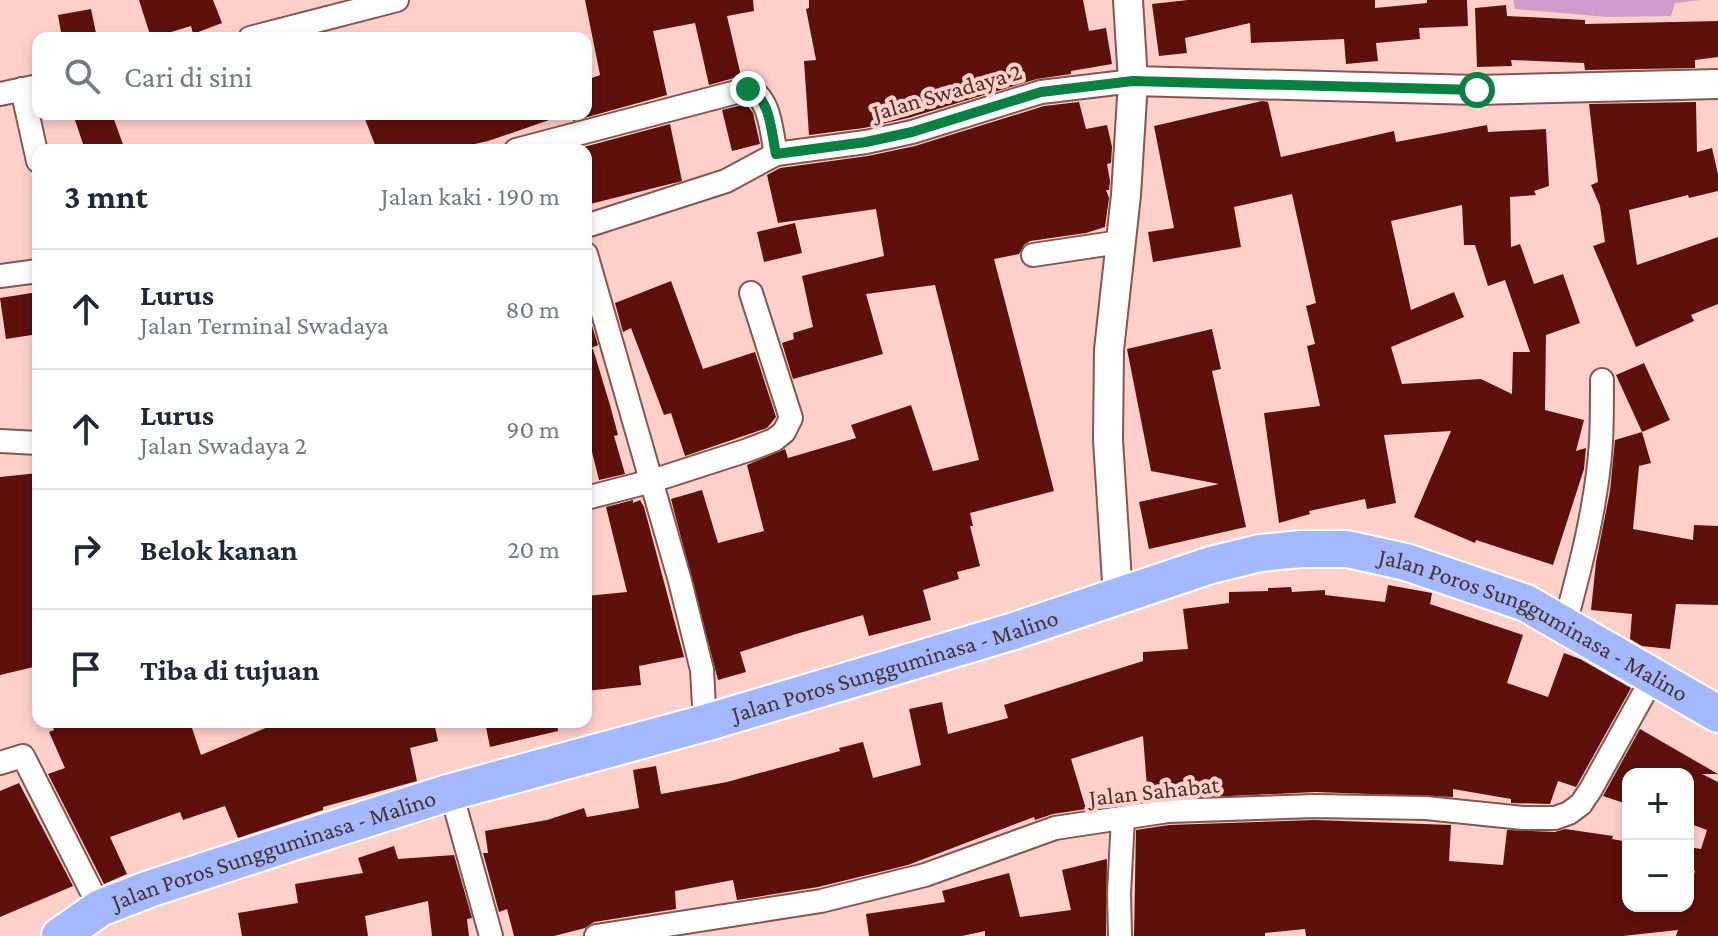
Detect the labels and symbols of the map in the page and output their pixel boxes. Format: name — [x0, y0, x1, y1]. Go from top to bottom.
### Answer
street label: Jalan Swadaya 2 — [867, 57, 1025, 126]
route end — [730, 71, 766, 107]
route start — [1459, 72, 1495, 108]
street label: Jalan Poros Sungguminasa - Malino — [1374, 542, 1693, 707]
street label: Jalan Poros Sungguminasa - Malino — [726, 603, 1061, 728]
street label: Jalan Sahabat — [1086, 770, 1221, 811]
street label: Jalan Poros Sungguminasa - Malino — [106, 784, 439, 916]

